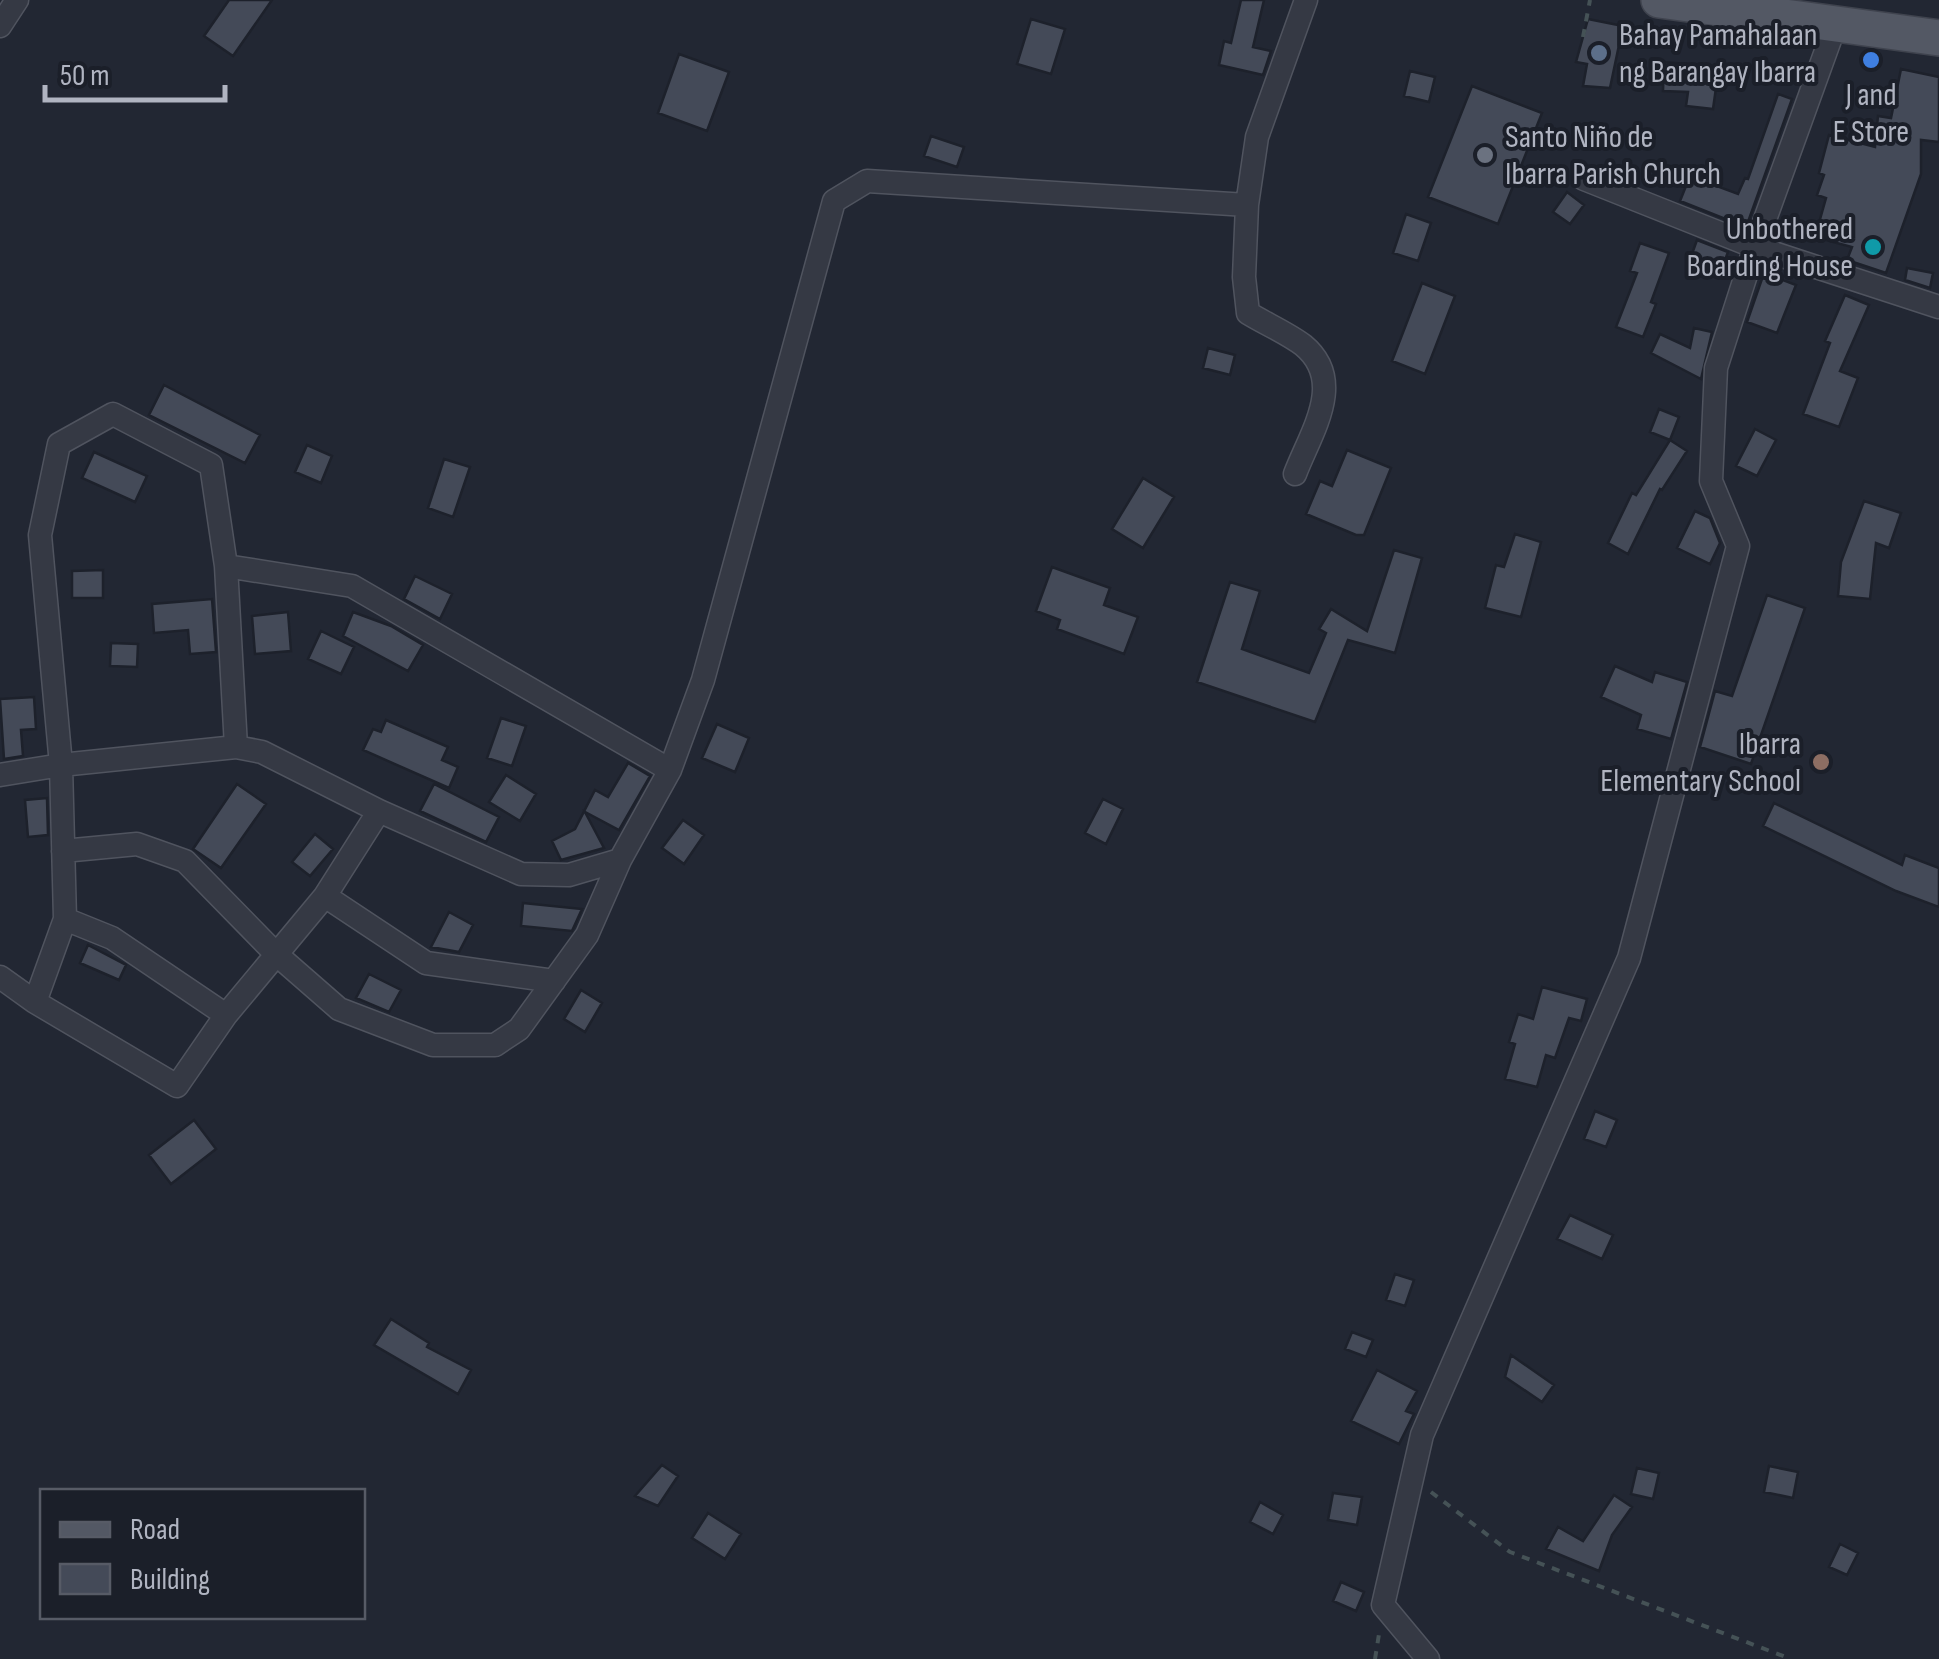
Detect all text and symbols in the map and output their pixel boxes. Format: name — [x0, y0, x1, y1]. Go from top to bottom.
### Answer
place label: Bahay Pamahalaan ng Barangay Ibarra — [1619, 16, 1817, 92]
scale bar — [45, 40, 225, 102]
marker: Bahay Pamahalaan ng Barangay Ibarra — [1588, 42, 1610, 64]
marker: J and E Store — [1860, 49, 1882, 71]
text: 50 m — [60, 58, 109, 94]
place label: J and E Store — [1833, 76, 1909, 152]
place label: Santo Niño de Ibarra Parish Church — [1505, 118, 1721, 194]
marker: Santo Niño de Ibarra Parish Church — [1474, 144, 1496, 166]
place label: Unbothered Boarding House — [1686, 210, 1853, 286]
marker: Unbothered Boarding House — [1862, 236, 1884, 258]
place label: Ibarra Elementary School — [1600, 725, 1801, 801]
marker: Ibarra Elementary School — [1810, 751, 1832, 773]
legend — [40, 1489, 365, 1619]
text: Road — [130, 1512, 180, 1548]
text: Building — [130, 1562, 210, 1598]

